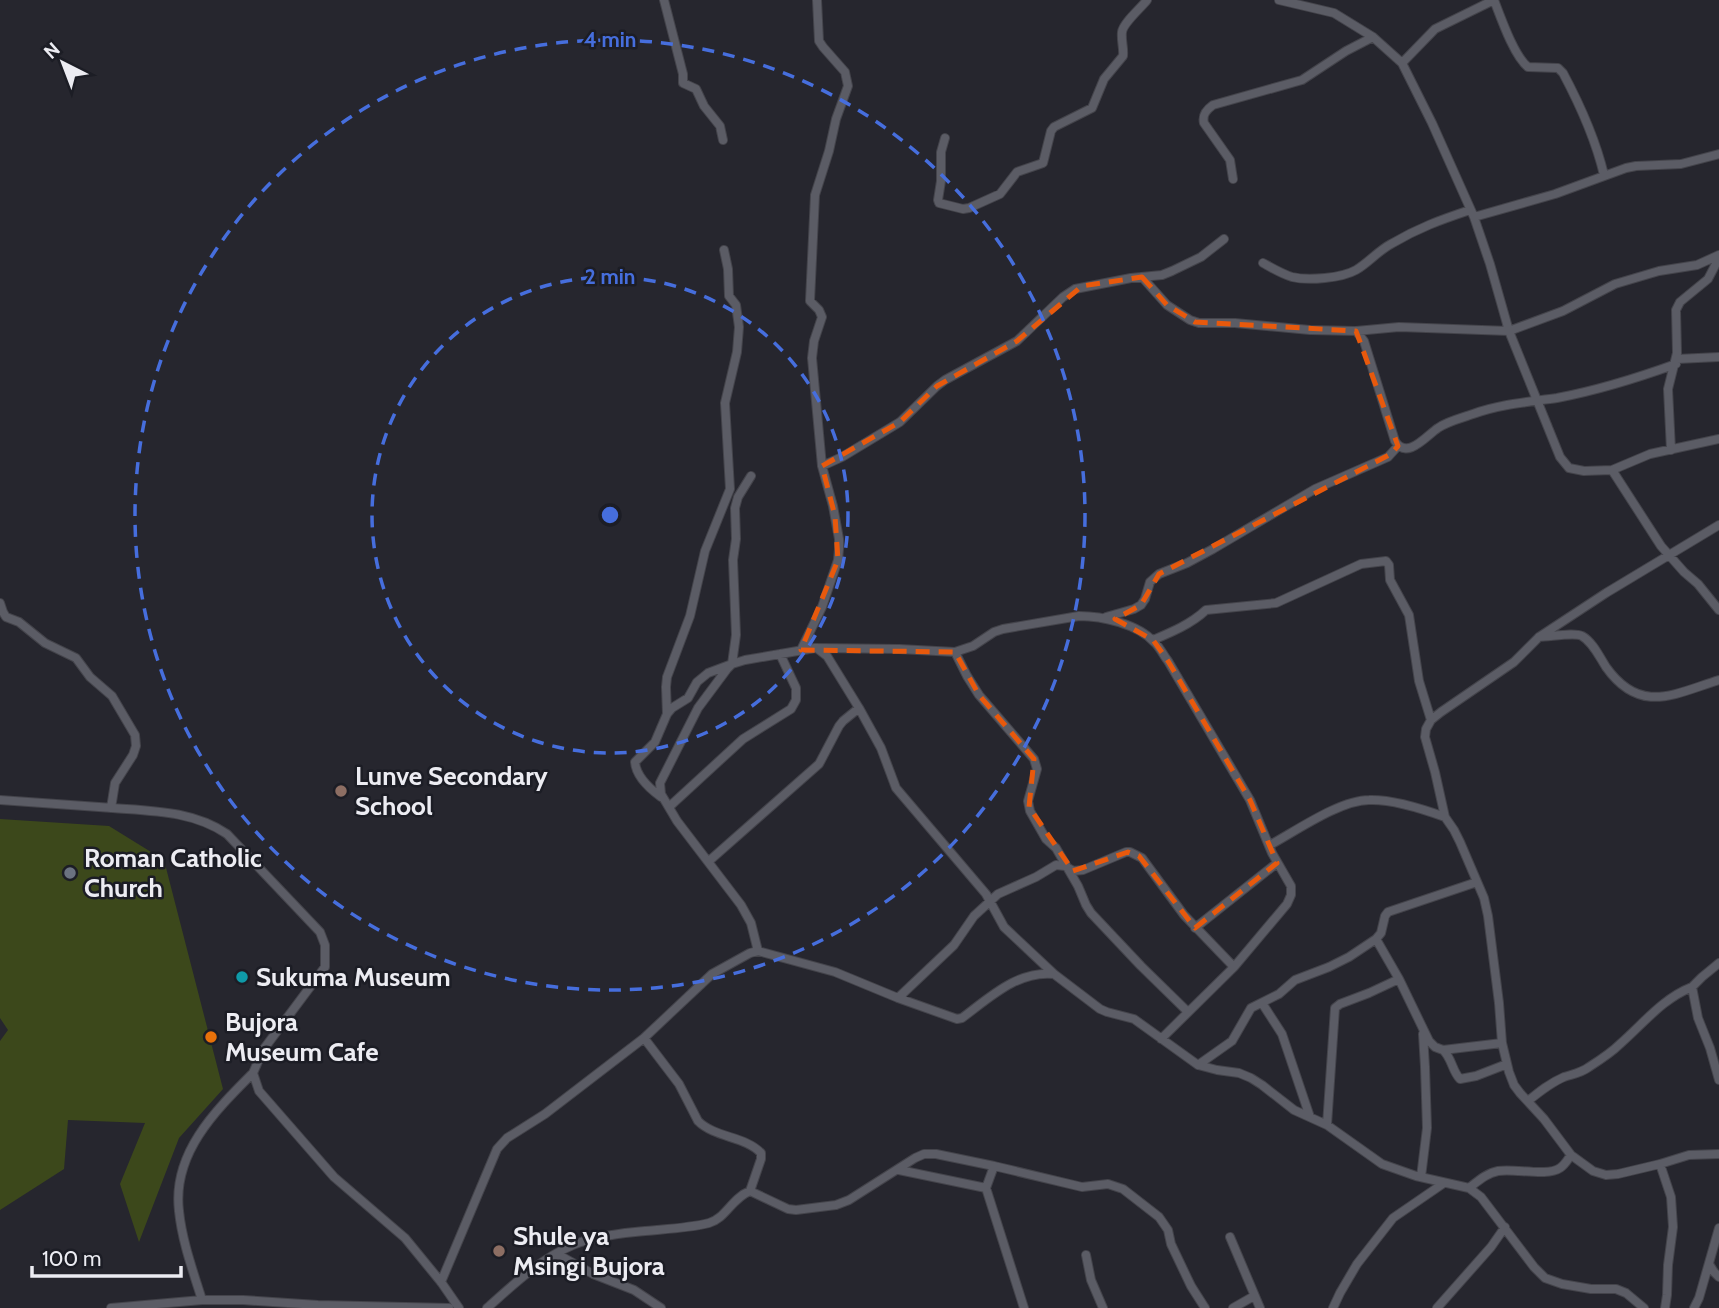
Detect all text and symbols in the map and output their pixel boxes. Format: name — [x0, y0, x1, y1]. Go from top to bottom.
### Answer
text: 4 min — [584, 27, 636, 52]
north arrow — [28, 28, 98, 98]
text: N — [39, 38, 65, 64]
text: 2 min — [585, 264, 635, 289]
centre of rings — [598, 503, 622, 527]
place label: Lunve Secondary School — [355, 760, 548, 822]
marker: Lunve Secondary School — [333, 783, 349, 799]
place label: Roman Catholic Church — [84, 842, 262, 904]
marker: Roman Catholic Church — [62, 865, 78, 881]
place label: Sukuma Museum — [256, 961, 451, 993]
marker: Sukuma Museum — [234, 969, 250, 985]
place label: Bujora Museum Cafe — [225, 1006, 379, 1068]
marker: Bujora Museum Cafe — [203, 1029, 219, 1045]
place label: Shule ya Msingi Bujora — [513, 1220, 665, 1282]
scale bar — [32, 1234, 180, 1278]
marker: Shule ya Msingi Bujora — [491, 1243, 507, 1259]
text: 100 m — [42, 1246, 101, 1271]

